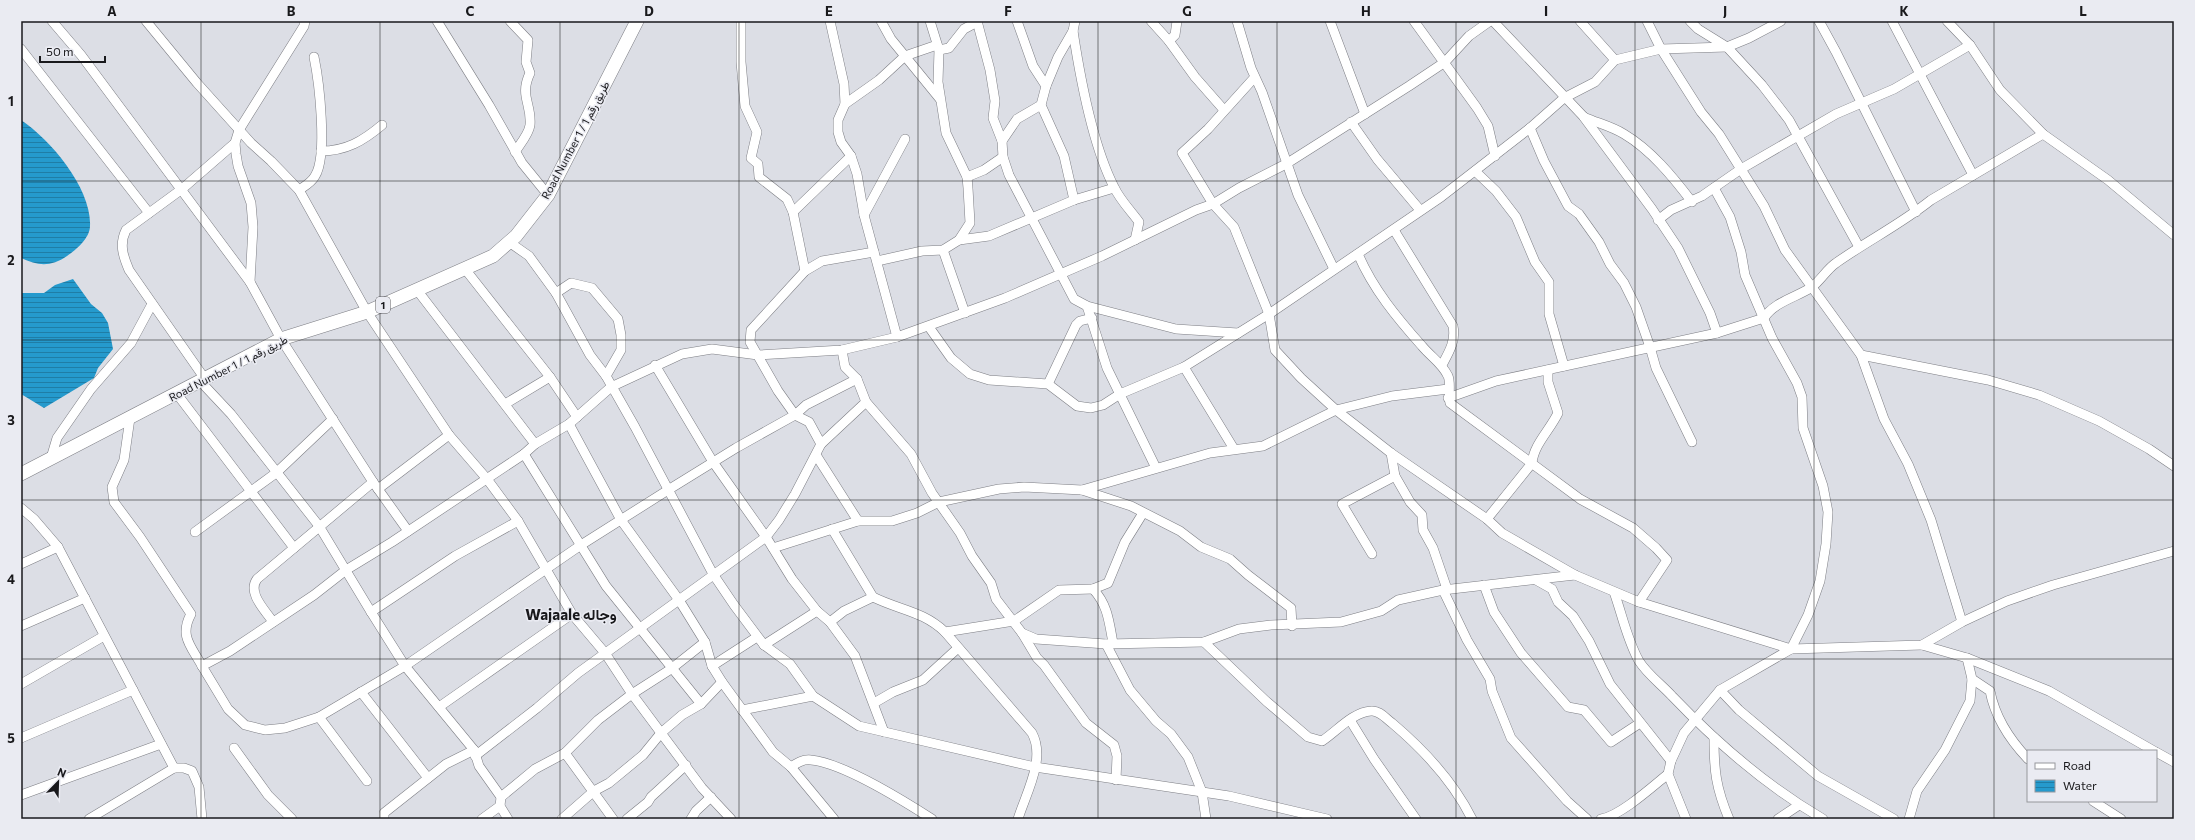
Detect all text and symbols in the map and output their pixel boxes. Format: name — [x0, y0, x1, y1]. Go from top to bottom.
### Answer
text: A — [107, 3, 117, 19]
text: B — [287, 3, 296, 19]
text: C — [466, 3, 475, 19]
text: D — [644, 3, 654, 19]
text: E — [825, 3, 833, 19]
text: F — [1004, 3, 1012, 19]
text: G — [1182, 3, 1192, 19]
text: H — [1361, 3, 1371, 19]
text: I — [1544, 3, 1548, 19]
text: J — [1723, 3, 1727, 19]
text: K — [1899, 3, 1909, 19]
text: L — [2079, 3, 2087, 19]
scale bar — [40, 38, 105, 64]
text: 50 m — [46, 44, 74, 58]
street label: Road Number 1 / طريق رقم 1 — [538, 79, 613, 202]
text: 1 — [8, 93, 14, 109]
text: 2 — [7, 252, 15, 268]
road number: 1 — [376, 297, 390, 313]
street label: Road Number 1 / طريق رقم 1 — [166, 332, 291, 405]
text: 3 — [7, 412, 15, 428]
text: 4 — [7, 571, 15, 587]
district label: Wajaale وجاله — [525, 605, 617, 624]
text: 5 — [7, 730, 15, 746]
legend — [2027, 750, 2157, 802]
text: Road — [2063, 758, 2091, 772]
north arrow — [38, 762, 78, 802]
text: N — [56, 765, 68, 780]
text: Water — [2063, 778, 2097, 792]

